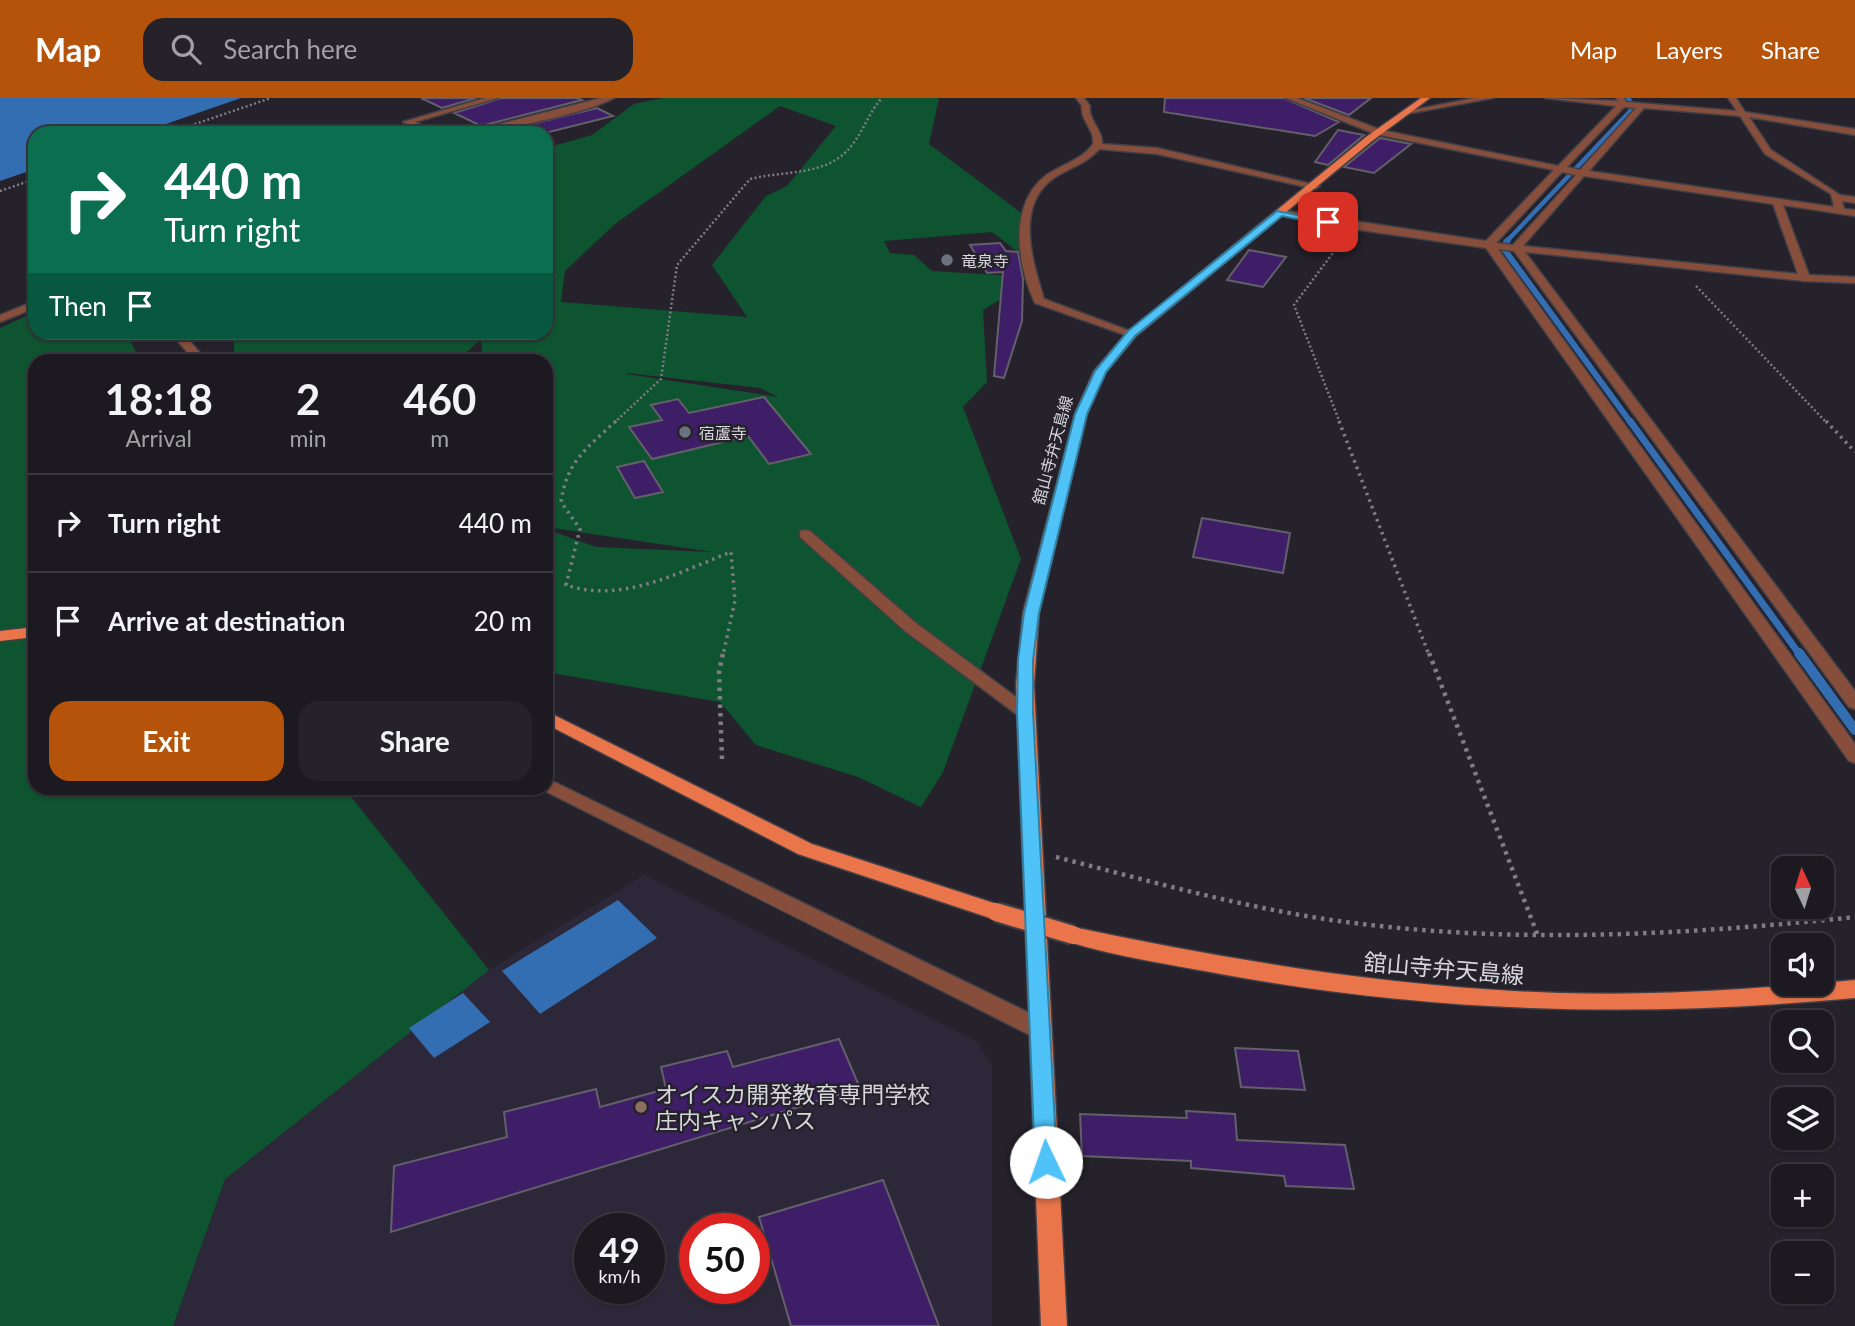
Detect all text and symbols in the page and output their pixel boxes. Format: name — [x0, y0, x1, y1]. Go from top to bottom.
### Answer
search box — [143, 18, 633, 81]
text: Map — [35, 29, 101, 69]
icon: search — [167, 30, 205, 68]
text: Search here — [223, 33, 357, 65]
text: Map — [1570, 35, 1617, 64]
text: Layers — [1655, 35, 1723, 64]
text: Share — [1761, 35, 1820, 64]
text: 440 m — [164, 151, 302, 209]
icon: right — [49, 154, 140, 245]
pin — [1298, 192, 1358, 252]
icon: arrive — [1309, 203, 1347, 241]
text: Turn right — [164, 210, 300, 249]
place label: 竜泉寺 — [961, 251, 1009, 270]
marker: 竜泉寺 — [939, 252, 955, 268]
icon: arrive — [121, 287, 159, 325]
text: Then — [49, 290, 107, 322]
text: 18:18 — [105, 374, 213, 424]
text: 2 — [296, 374, 320, 424]
text: 460 — [403, 374, 476, 424]
street label: 舘山寺弁天島線 — [1028, 393, 1076, 507]
place label: 宿蘆寺 — [699, 423, 747, 442]
text: Arrival — [126, 424, 192, 452]
text: min — [289, 424, 327, 452]
text: m — [430, 424, 449, 452]
marker: 宿蘆寺 — [677, 424, 693, 440]
icon: right — [49, 504, 87, 542]
text: Turn right — [108, 507, 221, 539]
text: 440 m — [459, 507, 532, 539]
icon: arrive — [49, 602, 87, 640]
text: Arrive at destination — [108, 605, 345, 637]
text: 20 m — [474, 605, 532, 637]
button: Exit — [49, 701, 284, 781]
button: Share — [298, 701, 532, 781]
north arrow — [1771, 856, 1834, 919]
map controls — [1771, 856, 1834, 1304]
button: sound — [1771, 933, 1834, 996]
street label: 舘山寺弁天島線 — [1363, 947, 1525, 989]
button: search — [1771, 1010, 1834, 1073]
place label: オイスカ開発教育専門学校 庄内キャンパス — [655, 1080, 930, 1134]
button: layers — [1771, 1087, 1834, 1150]
marker: オイスカ開発教育専門学校 庄内キャンパス — [633, 1099, 649, 1115]
position arrow — [1009, 1125, 1083, 1199]
button: + — [1771, 1164, 1834, 1227]
speed limit sign: 50 — [679, 1213, 770, 1304]
text: 49 — [599, 1228, 640, 1270]
button: − — [1771, 1241, 1834, 1304]
text: km/h — [598, 1265, 641, 1287]

